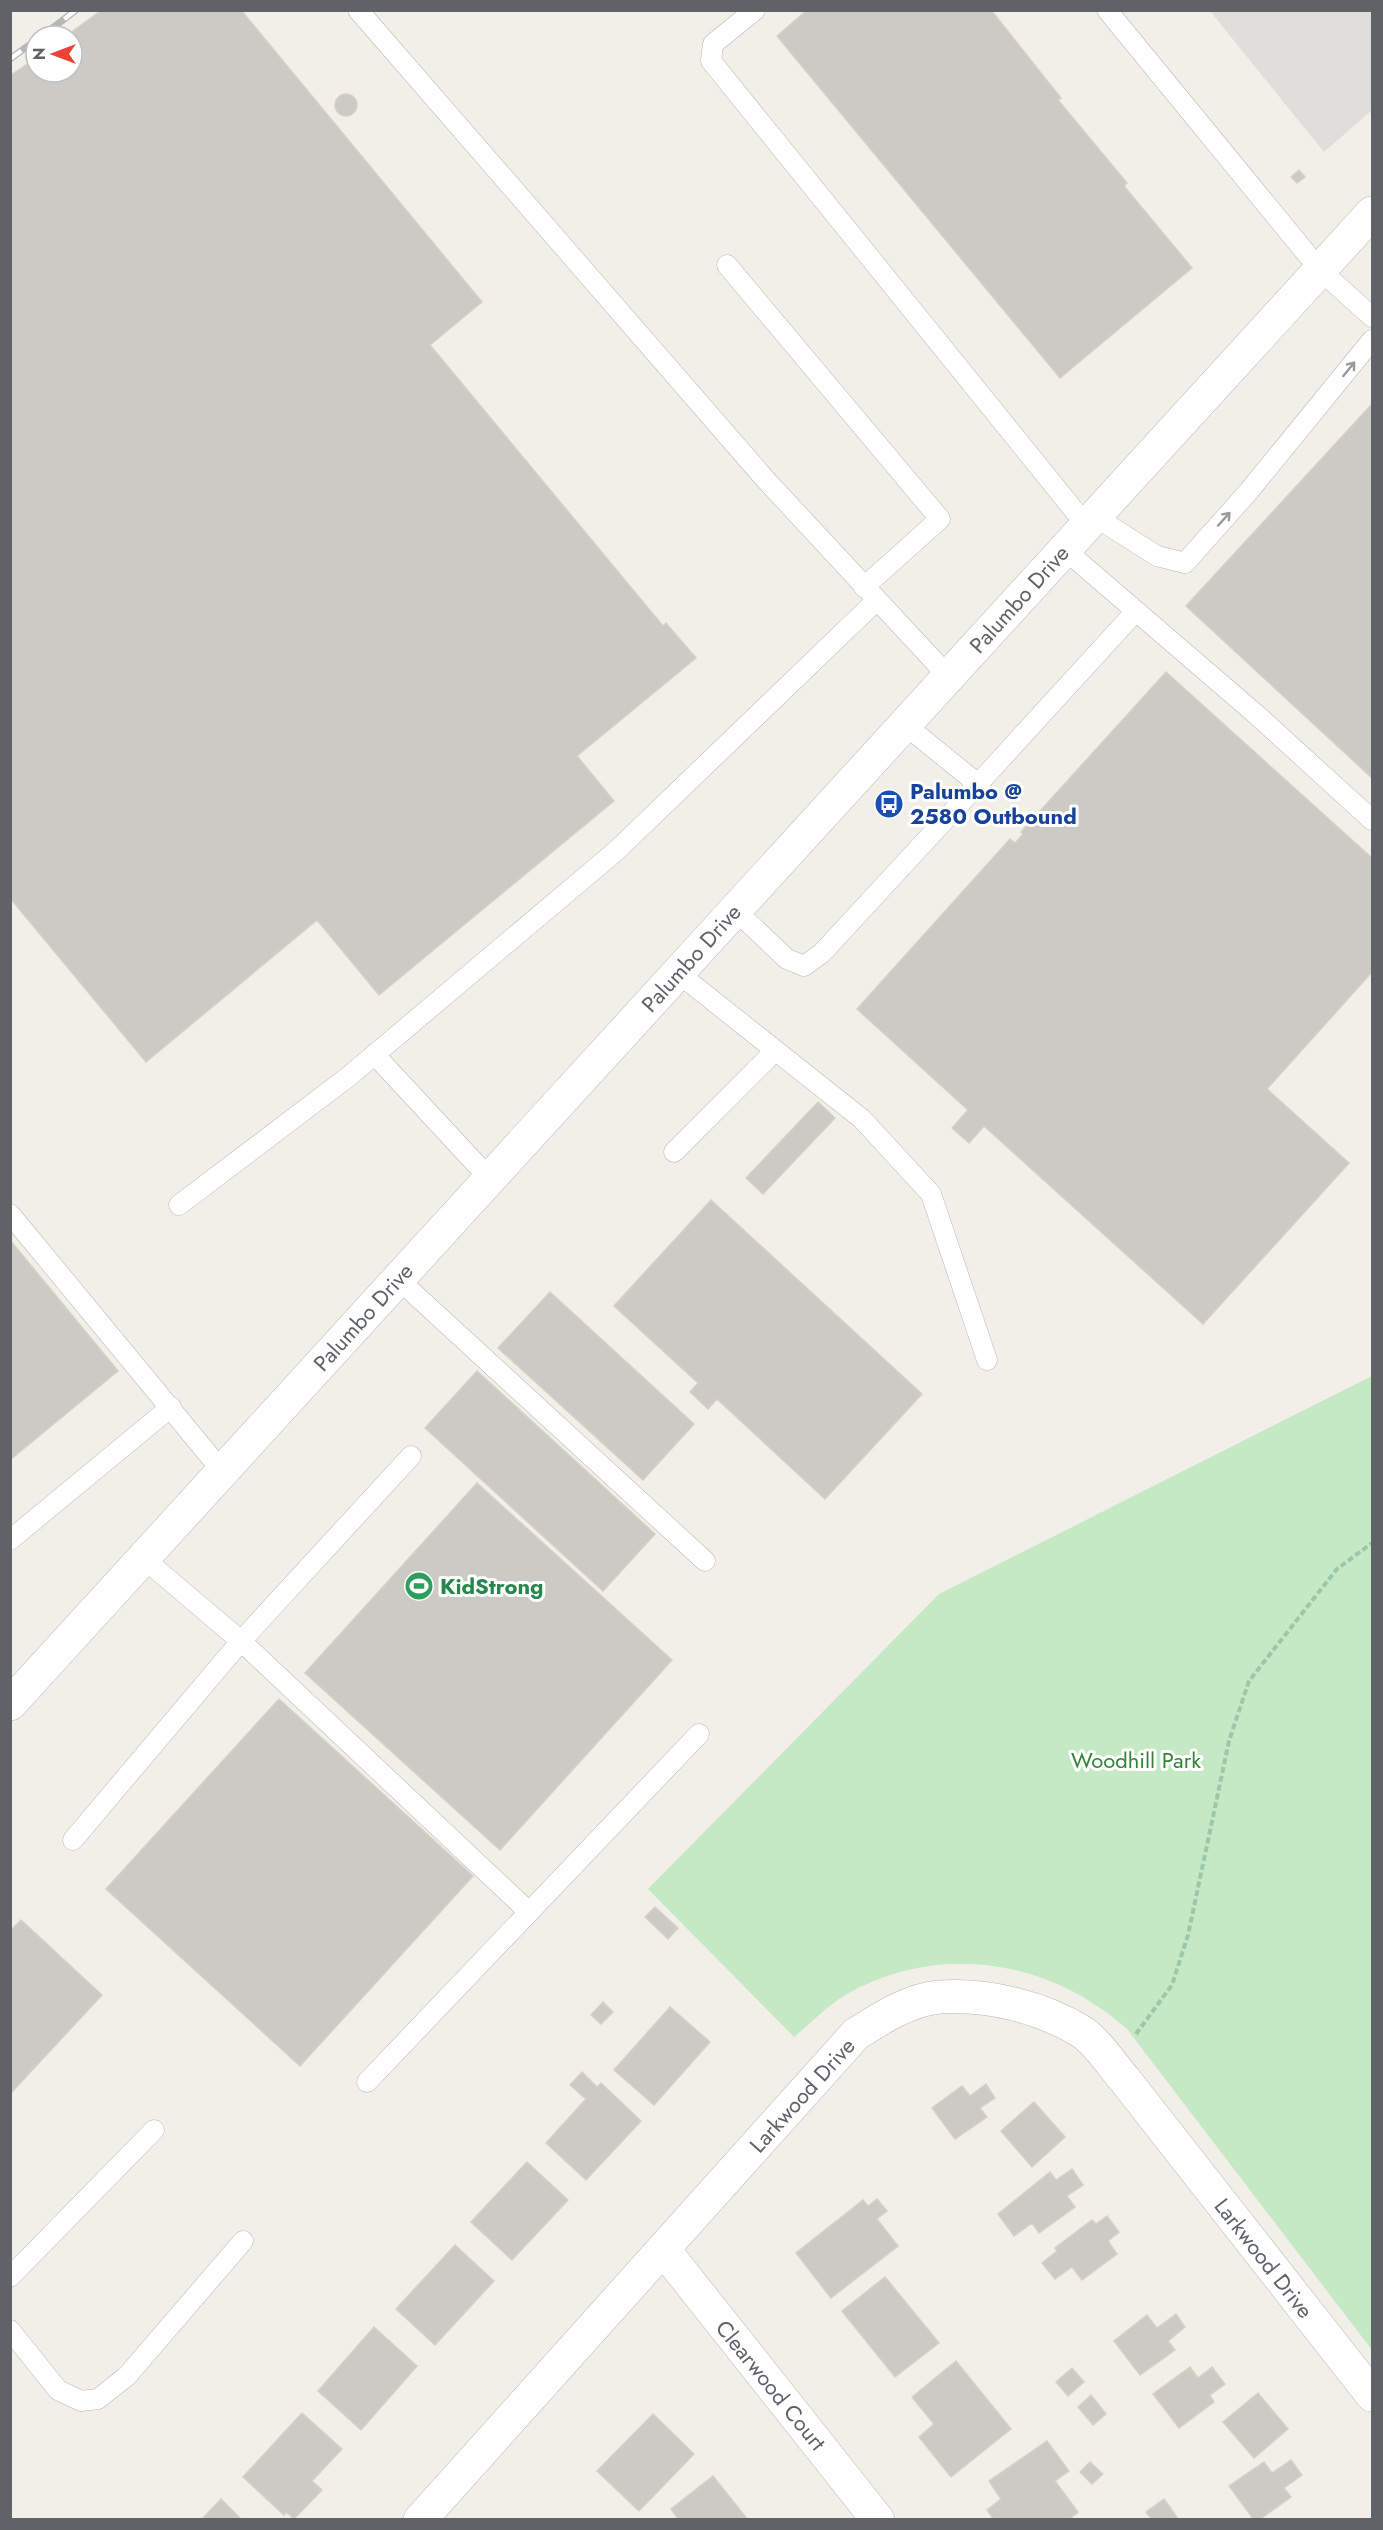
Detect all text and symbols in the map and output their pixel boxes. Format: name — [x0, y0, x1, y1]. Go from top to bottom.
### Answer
north arrow — [24, 24, 84, 84]
text: N — [28, 48, 51, 60]
one-way arrow — [1342, 362, 1356, 377]
one-way arrow — [1217, 512, 1231, 527]
street label: Palumbo Drive — [962, 538, 1076, 660]
place label: Palumbo @ 2580 Outbound — [910, 775, 1077, 832]
bus stop icon: Palumbo @ 2580 Outbound — [873, 788, 905, 820]
street label: Palumbo Drive — [634, 897, 748, 1019]
street label: Palumbo Drive — [306, 1256, 420, 1378]
sports icon: KidStrong — [403, 1570, 435, 1602]
place label: KidStrong — [440, 1570, 544, 1602]
park label: Woodhill Park — [1071, 1744, 1201, 1776]
street label: Larkwood Drive — [742, 2031, 862, 2159]
street label: Larkwood Drive — [1207, 2191, 1321, 2325]
street label: Clearwood Court — [708, 2313, 834, 2458]

